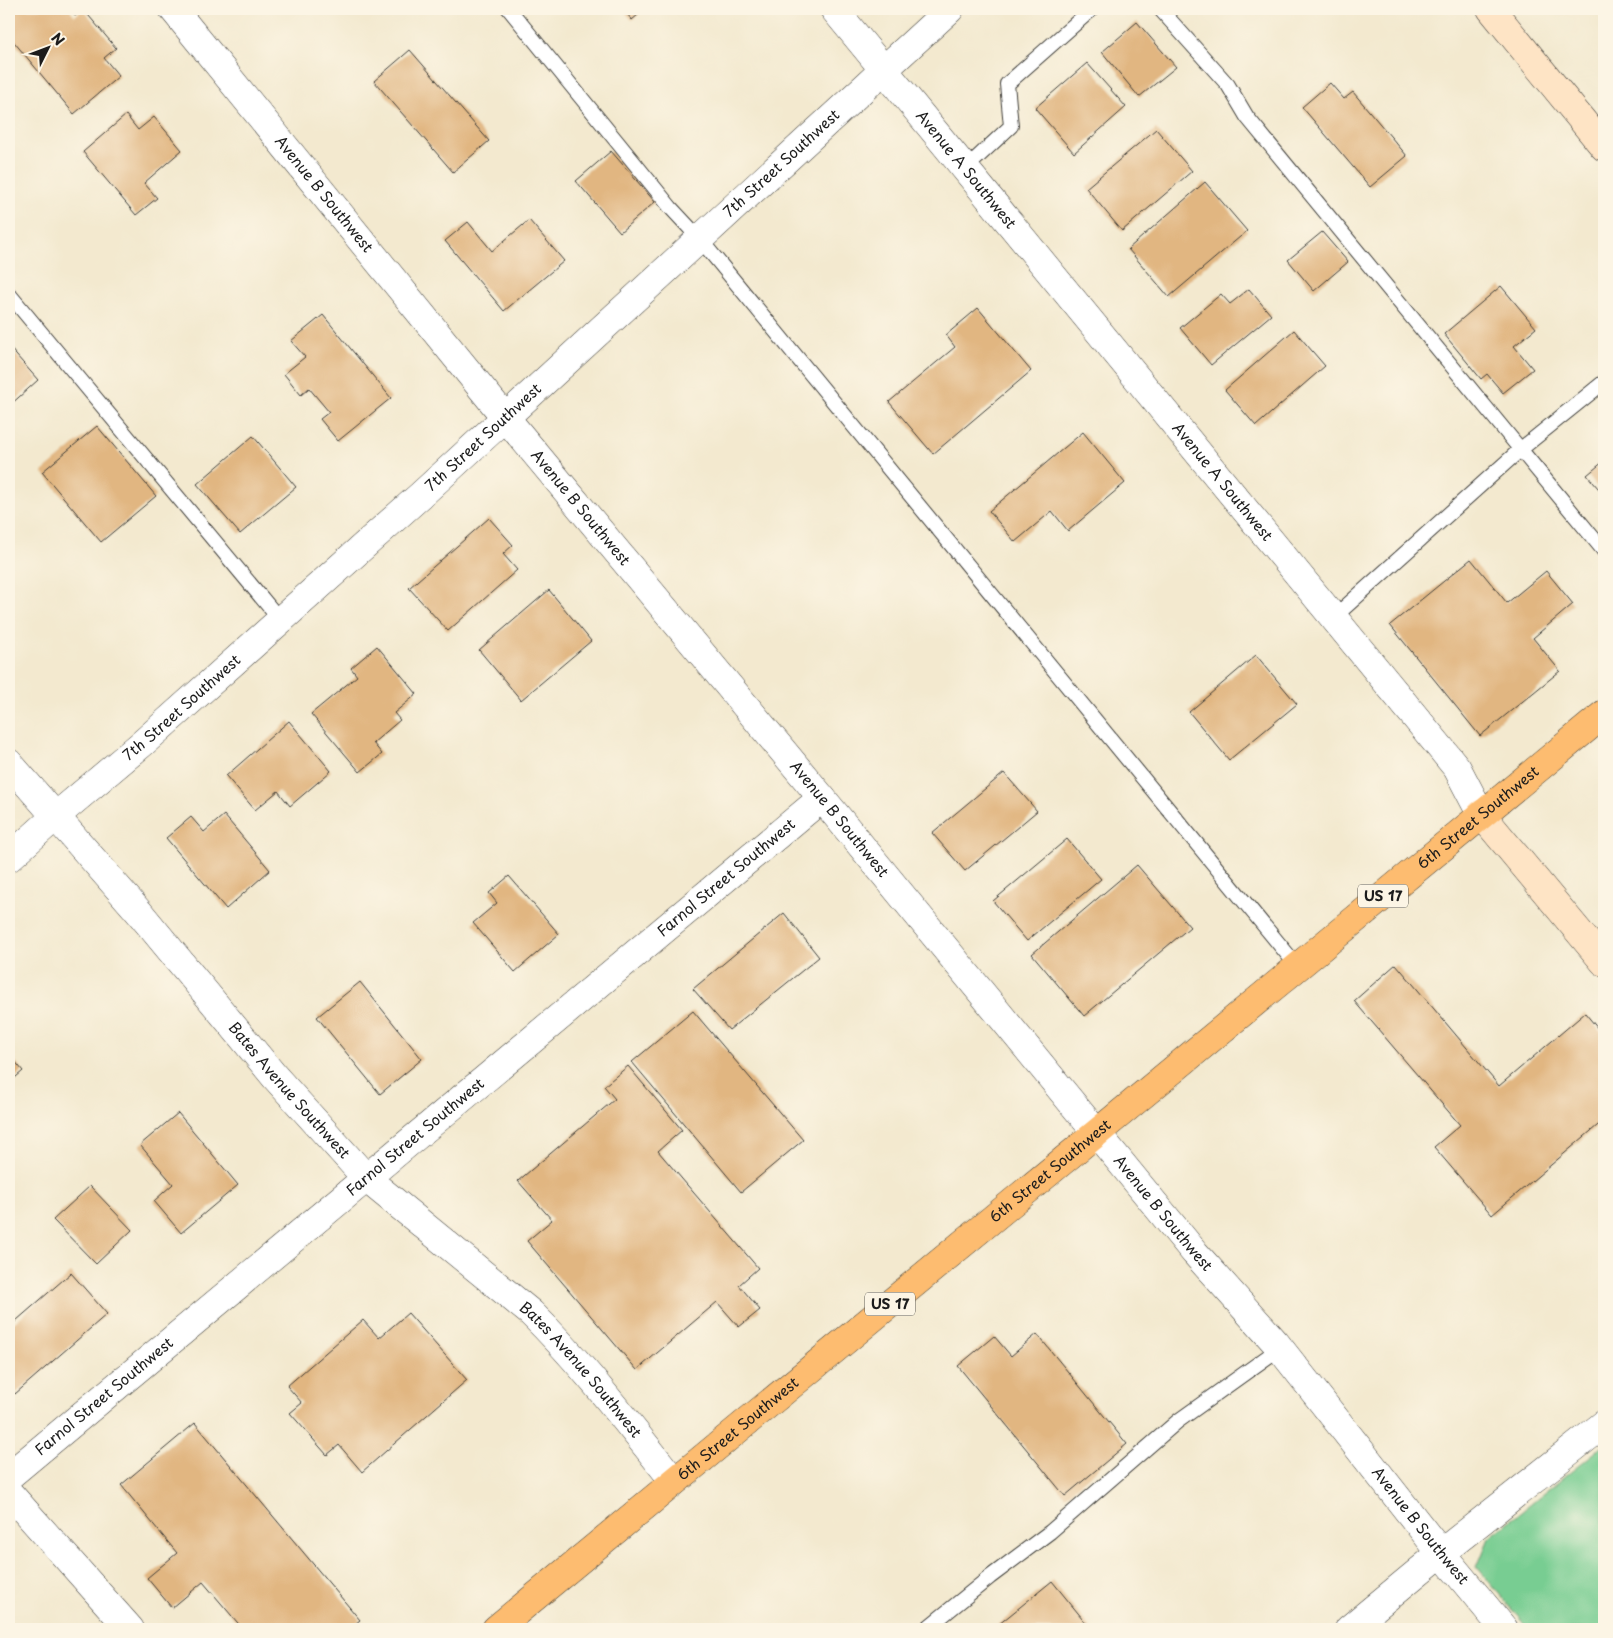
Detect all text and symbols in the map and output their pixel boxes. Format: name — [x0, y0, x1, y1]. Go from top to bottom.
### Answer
north arrow — [22, 22, 72, 72]
text: N — [47, 28, 70, 50]
street label: 7th Street Southwest — [717, 103, 844, 222]
street label: Avenue A Southwest — [911, 104, 1023, 233]
street label: Avenue B Southwest — [270, 130, 380, 257]
street label: 7th Street Southwest — [419, 377, 546, 496]
street label: Avenue A Southwest — [1168, 417, 1279, 545]
street label: Avenue B Southwest — [526, 444, 637, 570]
street label: 7th Street Southwest — [117, 648, 245, 765]
street label: Avenue B Southwest — [785, 755, 895, 882]
street label: 6th Street Southwest — [1411, 759, 1543, 874]
street label: Farnol Street Southwest — [651, 812, 800, 941]
road number: US 17 — [1358, 884, 1408, 908]
street label: Bates Avenue Southwest — [224, 1016, 356, 1163]
street label: Farnol Street Southwest — [340, 1071, 488, 1201]
street label: 6th Street Southwest — [983, 1113, 1115, 1227]
street label: Avenue B Southwest — [1109, 1149, 1219, 1276]
road number: US 17 — [865, 1292, 915, 1316]
street label: Bates Avenue Southwest — [515, 1295, 648, 1442]
street label: Farnol Street Southwest — [29, 1331, 177, 1460]
street label: 6th Street Southwest — [671, 1371, 803, 1485]
street label: Avenue B Southwest — [1367, 1461, 1475, 1589]

